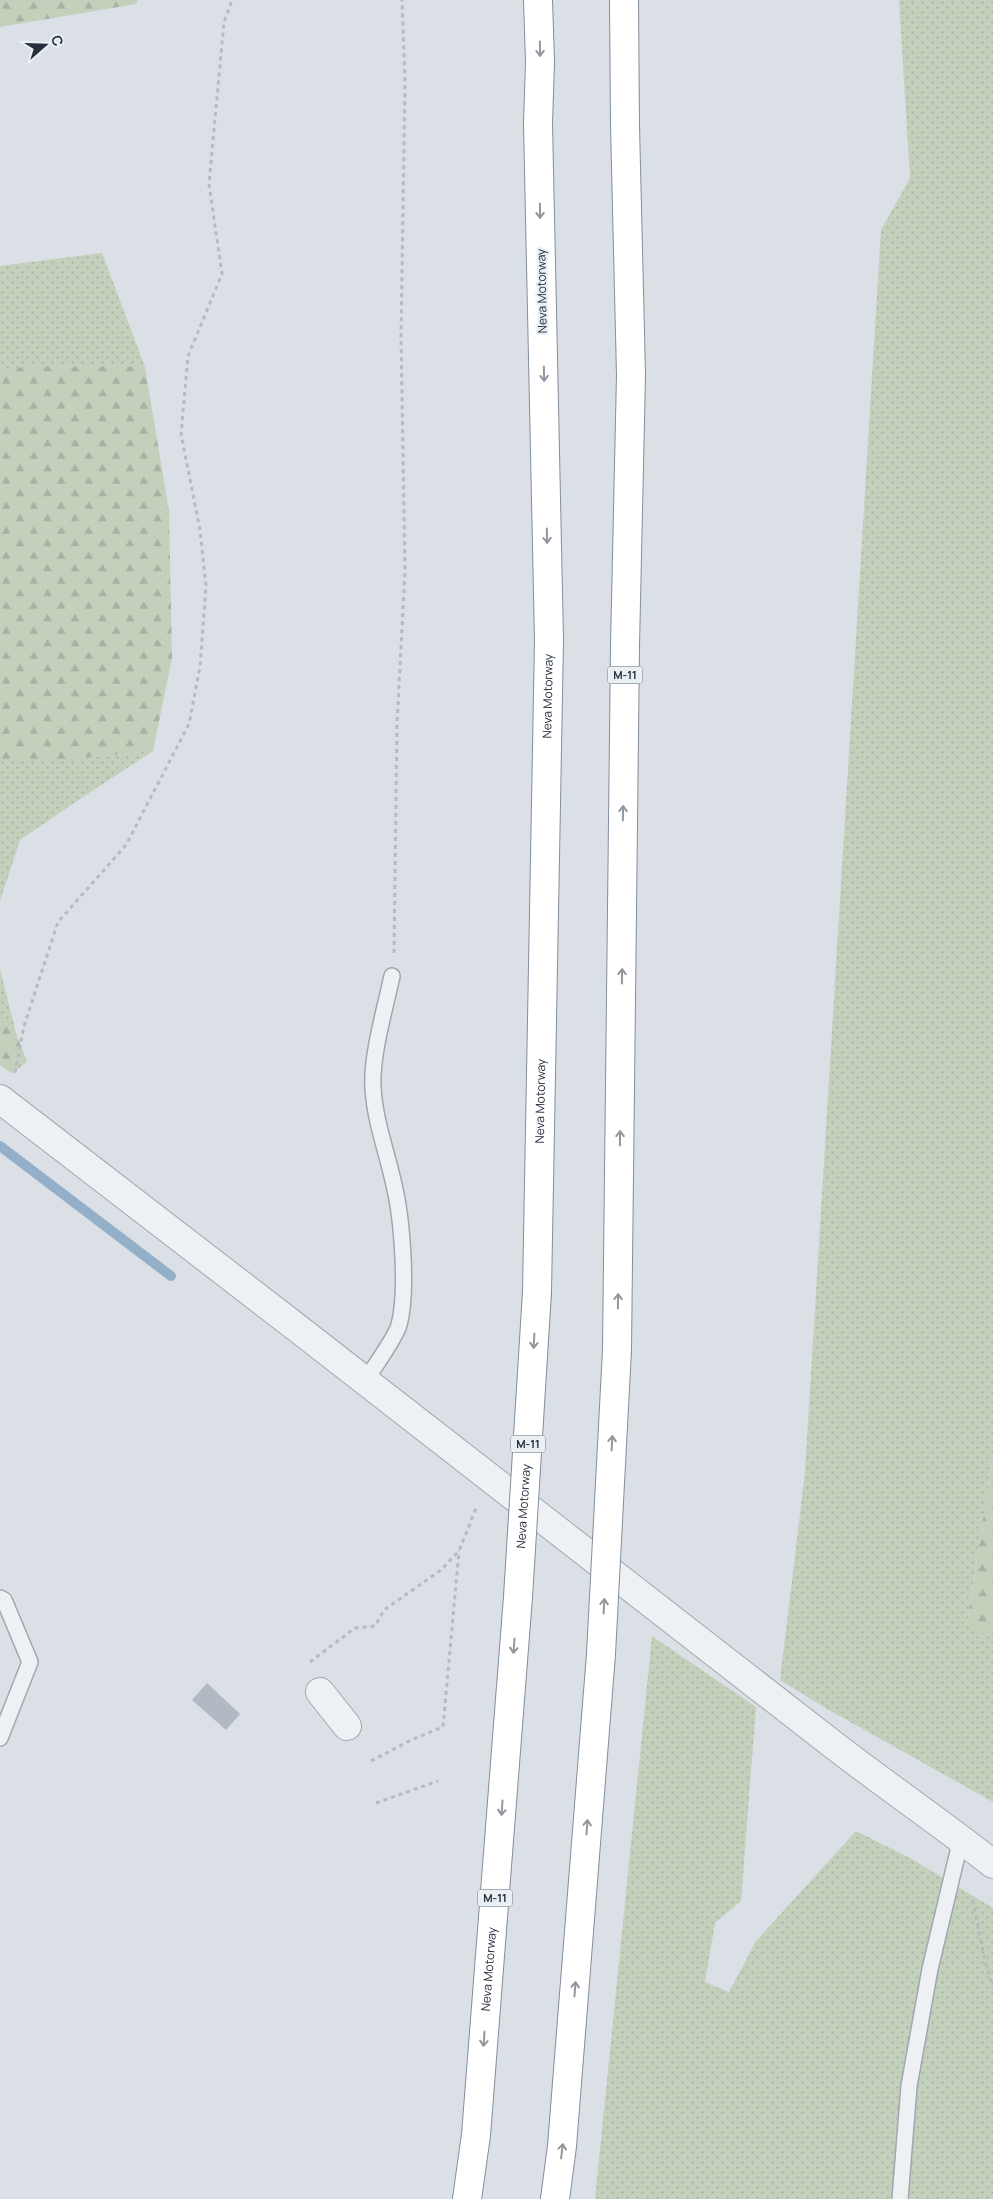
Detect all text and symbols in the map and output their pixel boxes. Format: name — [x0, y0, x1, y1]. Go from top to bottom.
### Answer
north arrow — [20, 20, 70, 70]
text: С — [47, 32, 68, 48]
one-way arrow — [535, 40, 544, 56]
one-way arrow — [535, 202, 545, 219]
street label: Neva Motorway — [532, 248, 551, 333]
one-way arrow — [539, 365, 549, 381]
one-way arrow — [542, 528, 552, 544]
street label: Neva Motorway — [538, 653, 557, 739]
road number: М-11 — [608, 666, 642, 684]
one-way arrow — [619, 806, 628, 822]
one-way arrow — [617, 968, 626, 984]
street label: Neva Motorway — [531, 1058, 549, 1143]
one-way arrow — [615, 1131, 625, 1147]
one-way arrow — [613, 1293, 623, 1310]
one-way arrow — [529, 1332, 538, 1348]
road number: М-11 — [510, 1436, 546, 1452]
one-way arrow — [608, 1436, 617, 1452]
street label: Neva Motorway — [512, 1463, 534, 1549]
one-way arrow — [599, 1598, 608, 1614]
one-way arrow — [510, 1637, 519, 1653]
one-way arrow — [497, 1799, 506, 1815]
one-way arrow — [583, 1819, 592, 1835]
road number: М-11 — [478, 1890, 512, 1906]
street label: Neva Motorway — [477, 1926, 500, 2012]
one-way arrow — [570, 1981, 579, 1997]
one-way arrow — [479, 2031, 488, 2047]
one-way arrow — [557, 2143, 567, 2159]

